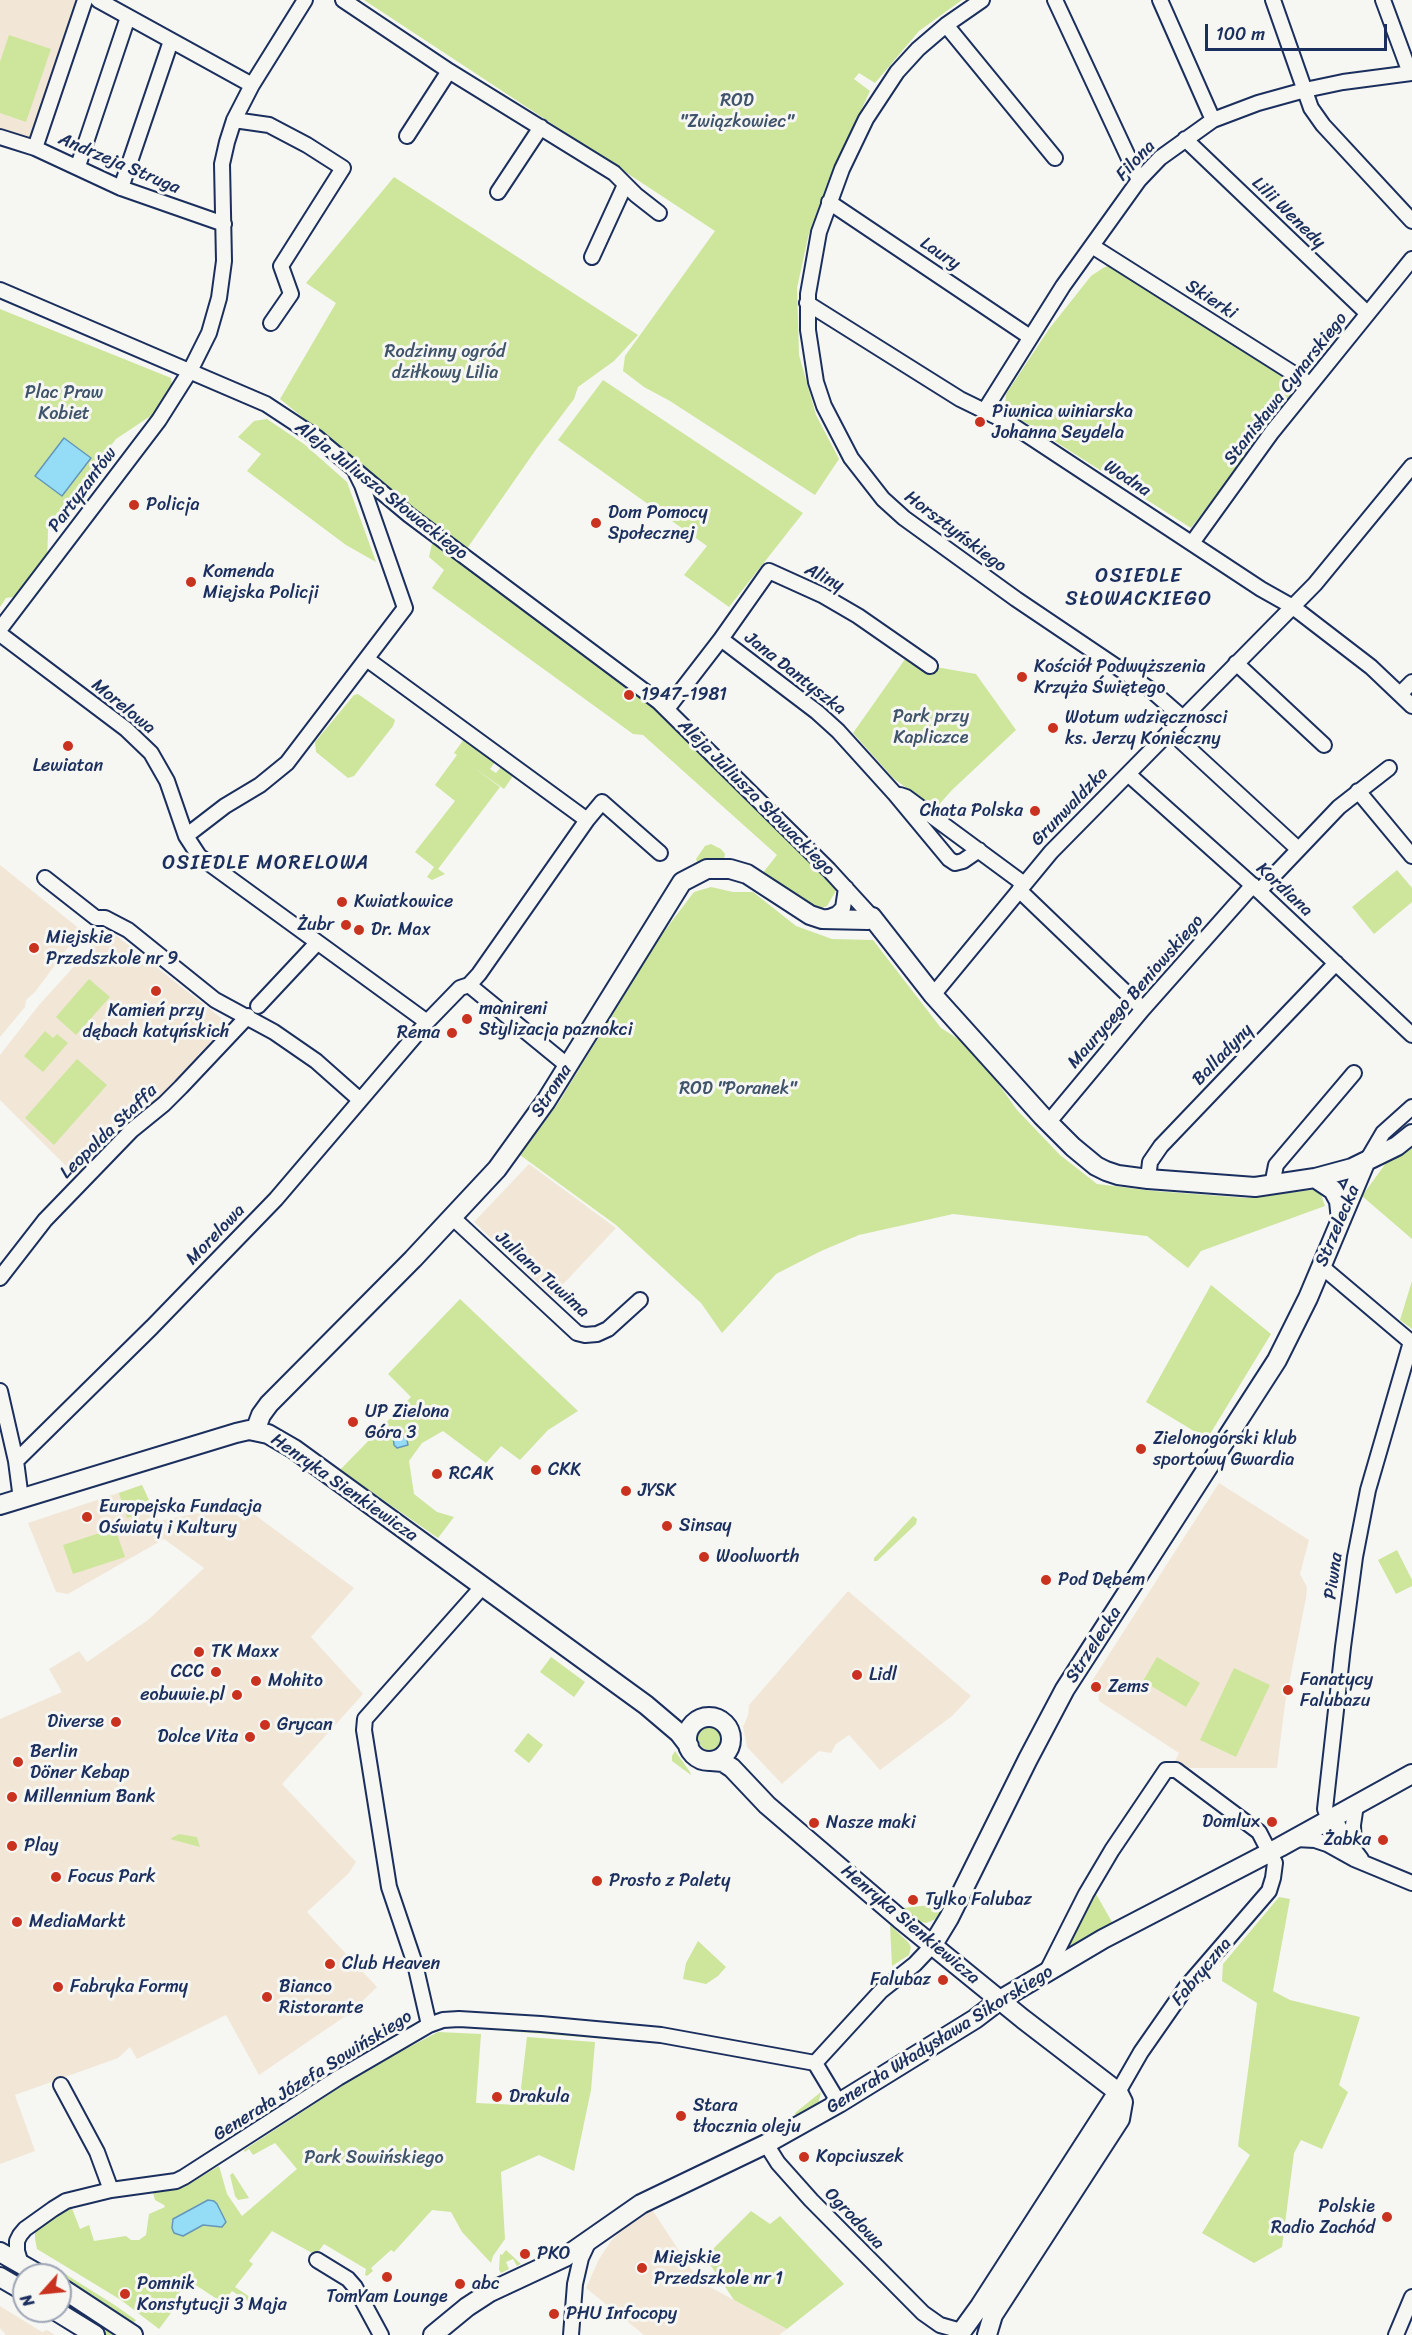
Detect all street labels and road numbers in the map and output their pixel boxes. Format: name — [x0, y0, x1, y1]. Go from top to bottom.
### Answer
street label: Andrzeja Struga — [55, 129, 183, 199]
street label: Filona — [1112, 136, 1160, 186]
street label: Lilii Wenedy — [1247, 173, 1329, 253]
street label: Laury — [916, 233, 964, 275]
street label: Skierki — [1181, 275, 1241, 325]
street label: Stanisława Cynarskiego — [1220, 308, 1352, 470]
street label: Aleja Juliusza Słowackiego — [290, 417, 472, 565]
street label: Partyzantów — [44, 443, 122, 537]
street label: Wodna — [1100, 456, 1154, 502]
street label: Horsztyńskiego — [900, 487, 1010, 577]
street label: Aliny — [801, 559, 847, 597]
street label: Jana Dantyszka — [740, 628, 850, 720]
street label: Morelowa — [87, 675, 159, 739]
street label: Aleja Juliusza Słowackiego — [673, 715, 839, 881]
street label: Grunwaldzka — [1027, 763, 1113, 851]
street label: Kordiana — [1251, 858, 1317, 922]
street label: Maurycego Beniowskiego — [1063, 911, 1209, 1073]
street label: Balladyny — [1188, 1020, 1258, 1090]
street label: Stroma — [527, 1061, 577, 1121]
street label: Leopolda Staffa — [56, 1080, 162, 1184]
street label: Strzelecka — [1311, 1182, 1365, 1270]
street label: Morelowa — [182, 1200, 250, 1270]
street label: Juliana Tuwima — [491, 1227, 593, 1323]
street label: Henryka Sienkiewicza — [266, 1429, 422, 1547]
street label: Piwna — [1320, 1551, 1348, 1601]
street label: Strzelecka — [1061, 1603, 1127, 1687]
street label: Henryka Sienkiewicza — [836, 1861, 984, 1989]
street label: Fabryczna — [1167, 1934, 1237, 2010]
street label: Generała Władysława Sikorskiego — [823, 1961, 1057, 2119]
street label: Generała Józefa Sowińskiego — [210, 2006, 416, 2146]
street label: Ogrodowa — [819, 2184, 889, 2254]

